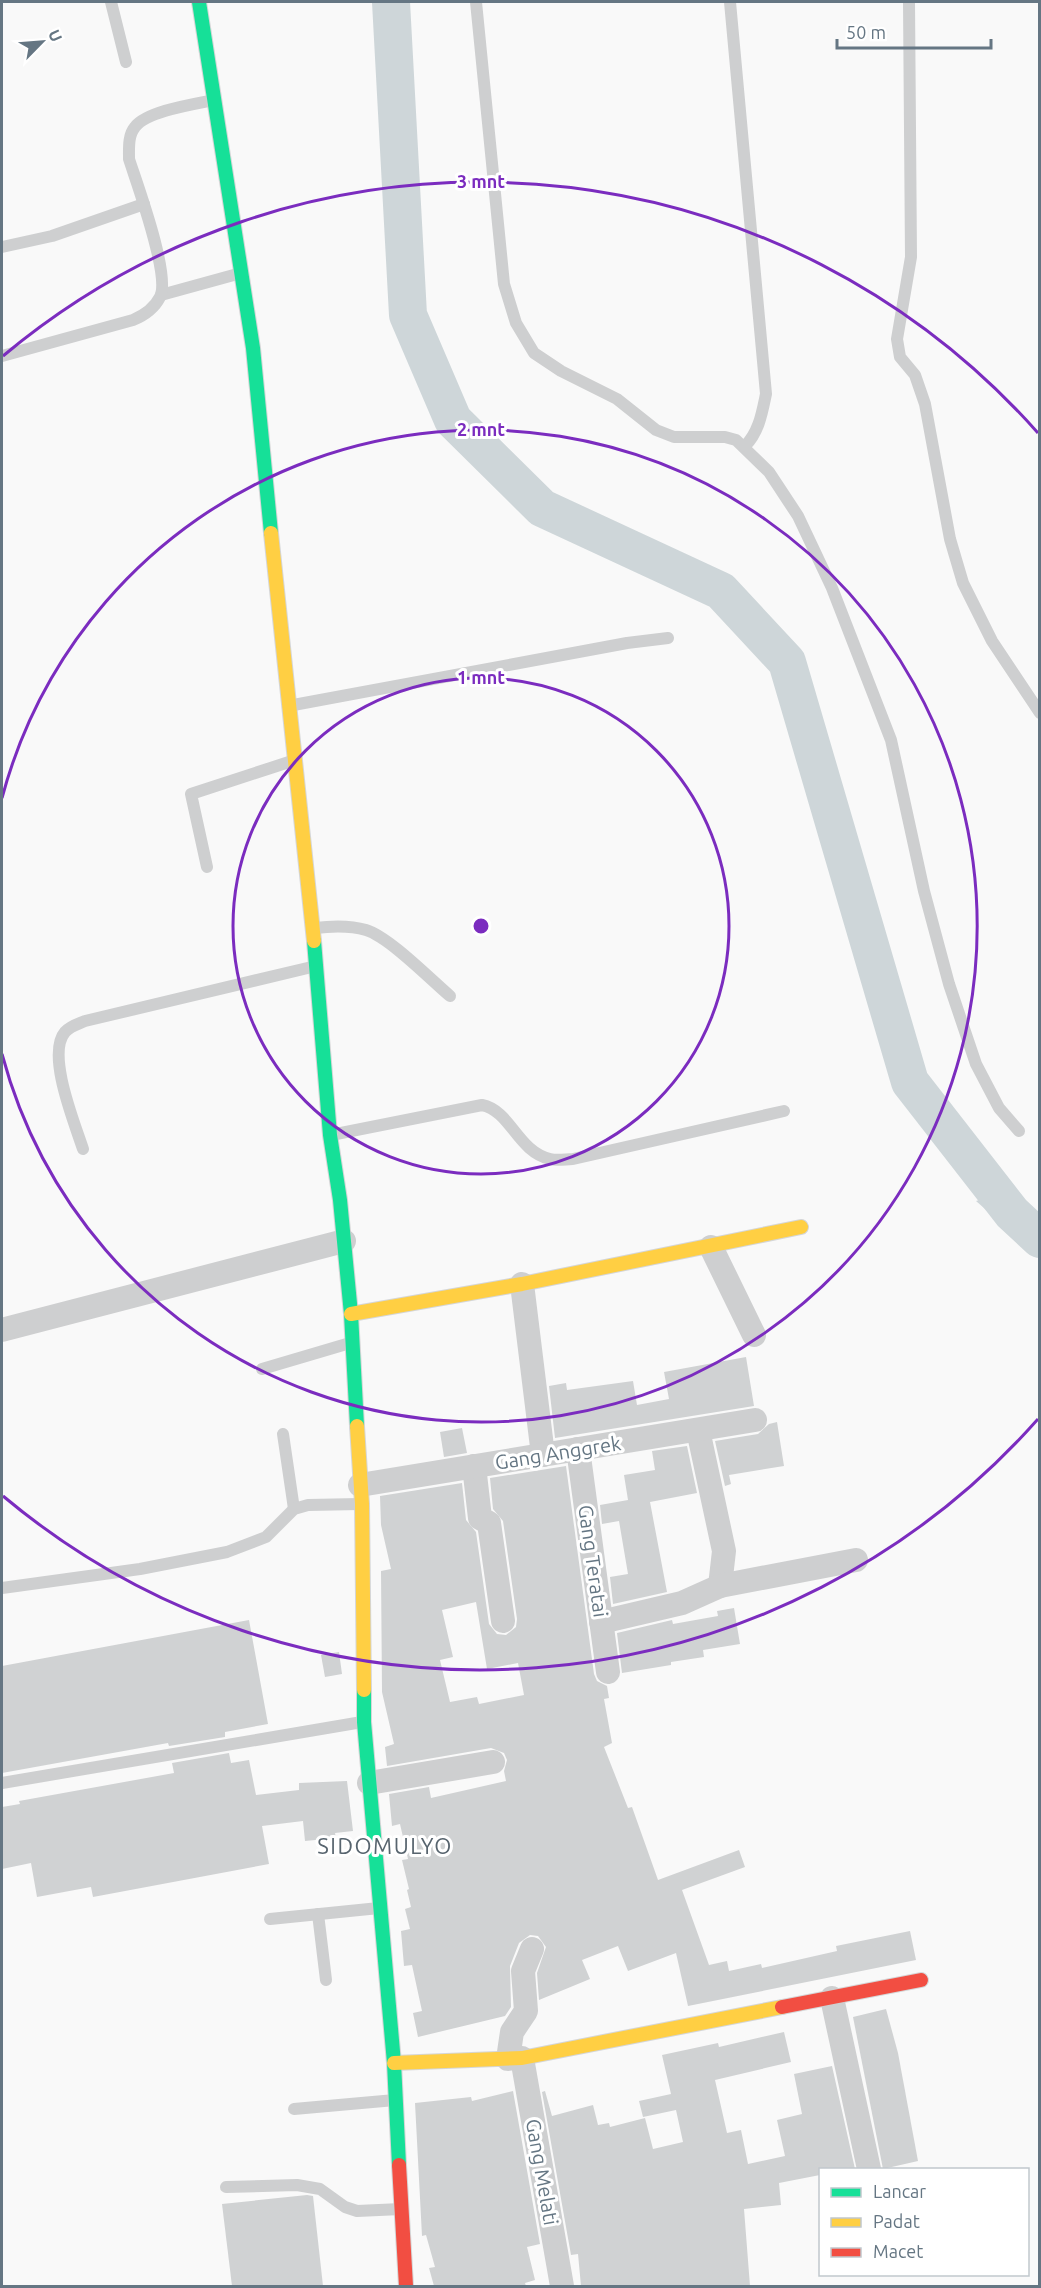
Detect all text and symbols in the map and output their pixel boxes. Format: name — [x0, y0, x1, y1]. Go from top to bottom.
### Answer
north arrow — [12, 12, 72, 72]
scale bar — [837, 12, 992, 50]
text: 50 m — [846, 22, 886, 42]
text: U — [45, 27, 66, 45]
text: 3 mnt — [457, 171, 505, 191]
text: 2 mnt — [457, 419, 505, 439]
text: 1 mnt — [457, 667, 505, 687]
centre of rings — [471, 916, 491, 936]
street label: Gang Anggrek — [493, 1431, 623, 1474]
street label: Gang Teratai — [574, 1503, 613, 1619]
district label: SIDOMULYO — [317, 1833, 453, 1858]
street label: Gang Melati — [522, 2117, 563, 2227]
legend — [819, 2168, 1029, 2276]
text: Lancar — [873, 2181, 926, 2201]
text: Padat — [873, 2211, 920, 2231]
text: Macet — [873, 2241, 923, 2261]

